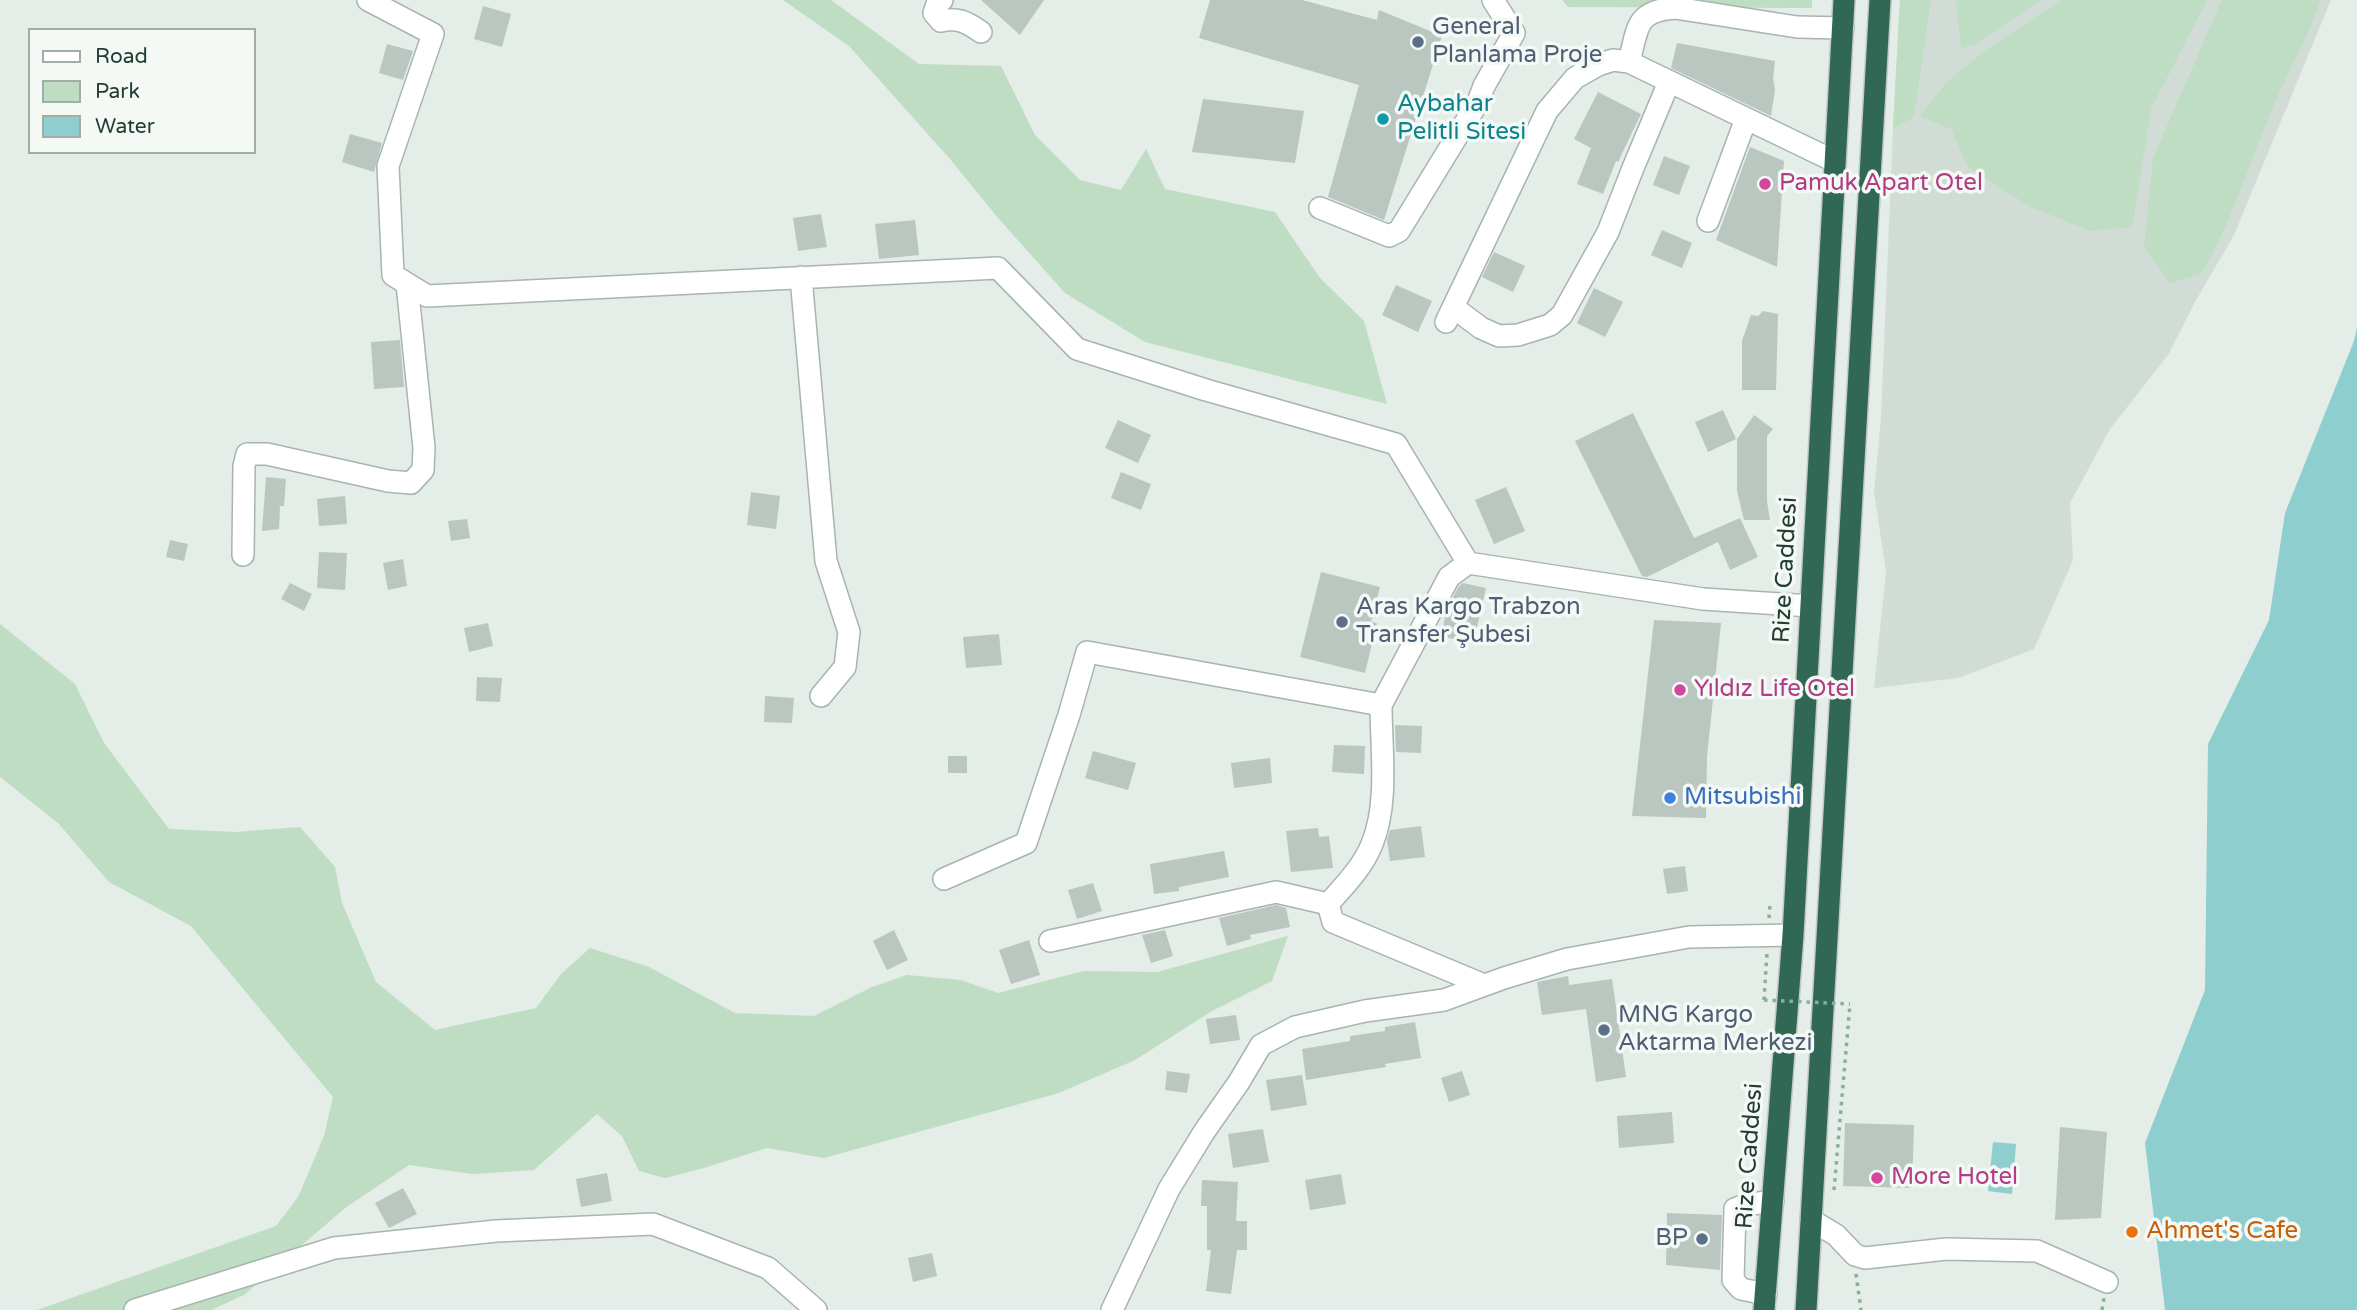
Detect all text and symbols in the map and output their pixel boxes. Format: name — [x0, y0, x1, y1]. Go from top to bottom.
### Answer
place label: General Planlama Proje — [1432, 14, 1602, 70]
legend — [28, 28, 256, 154]
marker: General Planlama Proje — [1410, 34, 1426, 50]
text: Road — [95, 44, 148, 69]
text: Park — [95, 79, 140, 104]
place label: Aybahar Pelitli Sitesi — [1397, 91, 1526, 147]
marker: Aybahar Pelitli Sitesi — [1375, 111, 1391, 127]
text: Water — [95, 114, 155, 139]
place label: Pamuk Apart Otel — [1779, 170, 1983, 198]
marker: Pamuk Apart Otel — [1757, 176, 1773, 192]
street label: Rize Caddesi — [1768, 496, 1804, 644]
place label: Aras Kargo Trabzon Transfer Şubesi — [1356, 594, 1581, 650]
marker: Aras Kargo Trabzon Transfer Şubesi — [1334, 614, 1350, 630]
place label: Yıldız Life Otel — [1694, 676, 1855, 704]
marker: Yıldız Life Otel — [1672, 682, 1688, 698]
place label: Mitsubishi — [1684, 784, 1801, 812]
marker: Mitsubishi — [1662, 790, 1678, 806]
place label: MNG Kargo Aktarma Merkezi — [1618, 1002, 1812, 1058]
marker: MNG Kargo Aktarma Merkezi — [1596, 1022, 1612, 1038]
street label: Rize Caddesi — [1731, 1082, 1769, 1230]
place label: More Hotel — [1891, 1164, 2018, 1192]
marker: More Hotel — [1869, 1170, 1885, 1186]
place label: Ahmet's Cafe — [2146, 1218, 2298, 1246]
marker: Ahmet's Cafe — [2124, 1224, 2140, 1240]
place label: BP — [1655, 1225, 1688, 1253]
marker: BP — [1694, 1231, 1710, 1247]

